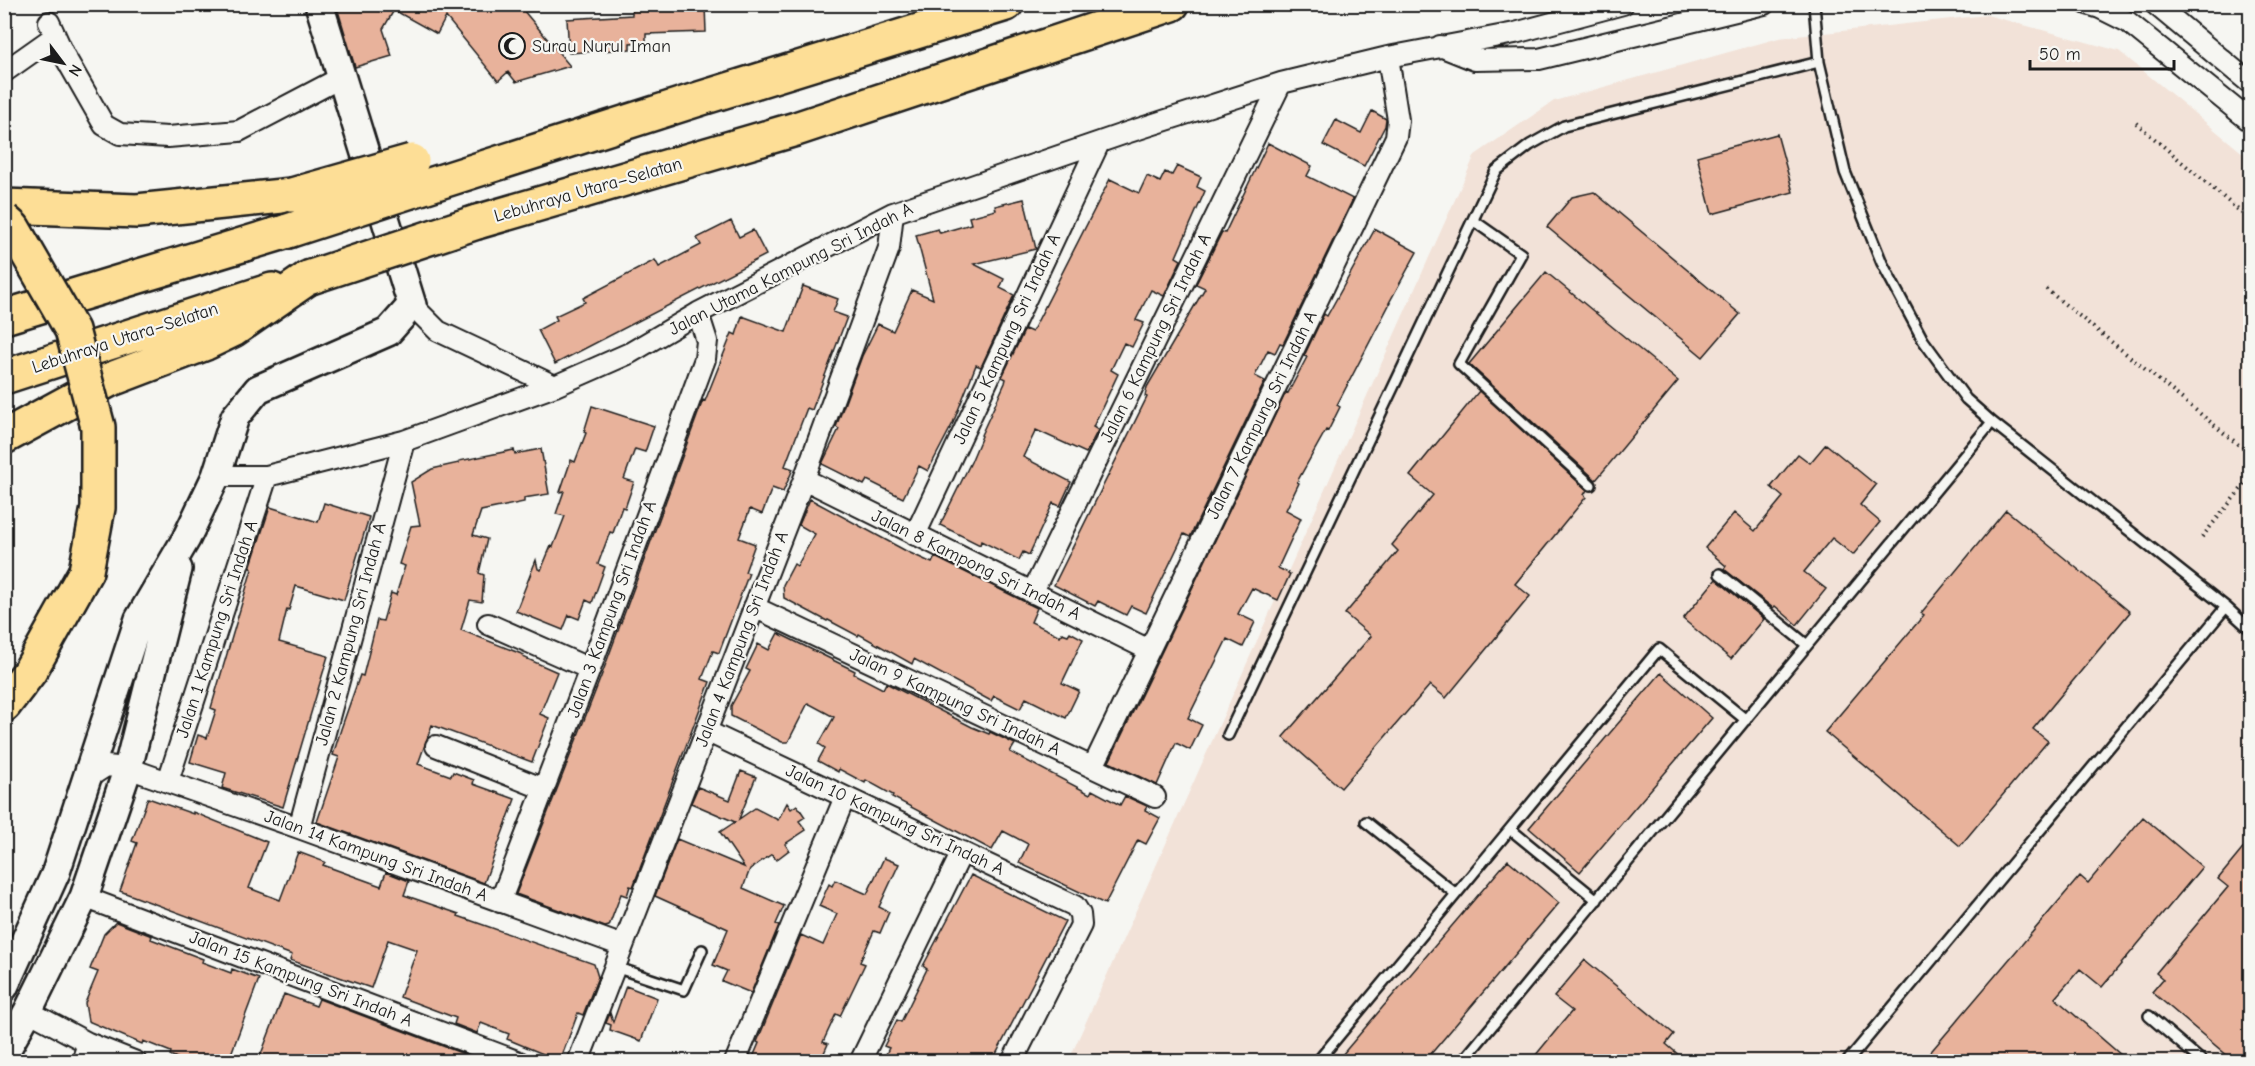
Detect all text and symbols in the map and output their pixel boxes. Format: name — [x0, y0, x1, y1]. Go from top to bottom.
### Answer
mosque icon: Surau Nurul Iman — [497, 31, 527, 61]
north arrow — [33, 33, 93, 93]
scale bar — [2030, 33, 2174, 71]
place label: Surau Nurul Iman — [532, 36, 671, 57]
text: 50 m — [2039, 44, 2081, 65]
text: N — [64, 61, 85, 80]
street label: Lebuhraya Utara–Selatan — [492, 153, 684, 227]
street label: Jalan Utama Kampung Sri Indah A — [666, 198, 916, 340]
street label: Jalan 5 Kampung Sri Indah A — [949, 230, 1065, 448]
street label: Jalan 6 Kampung Sri Indah A — [1096, 230, 1216, 446]
street label: Lebuhraya Utara–Selatan — [29, 298, 221, 378]
street label: Jalan 7 Kampung Sri Indah A — [1202, 308, 1322, 522]
street label: Jalan 3 Kampung Sri Indah A — [563, 498, 661, 720]
street label: Jalan 8 Kampong Sri Indah A — [868, 505, 1084, 625]
street label: Jalan 1 Kampung Sri Indah A — [172, 518, 262, 740]
street label: Jalan 2 Kampung Sri Indah A — [311, 520, 391, 748]
street label: Jalan 4 Kampung Sri Indah A — [691, 528, 793, 750]
street label: Jalan 9 Kampung Sri Indah A — [846, 644, 1064, 760]
street label: Jalan 10 Kampung Sri Indah A — [782, 760, 1008, 880]
street label: Jalan 14 Kampung Sri Indah A — [261, 806, 491, 906]
street label: Jalan 15 Kampung Sri Indah A — [186, 927, 416, 1031]

